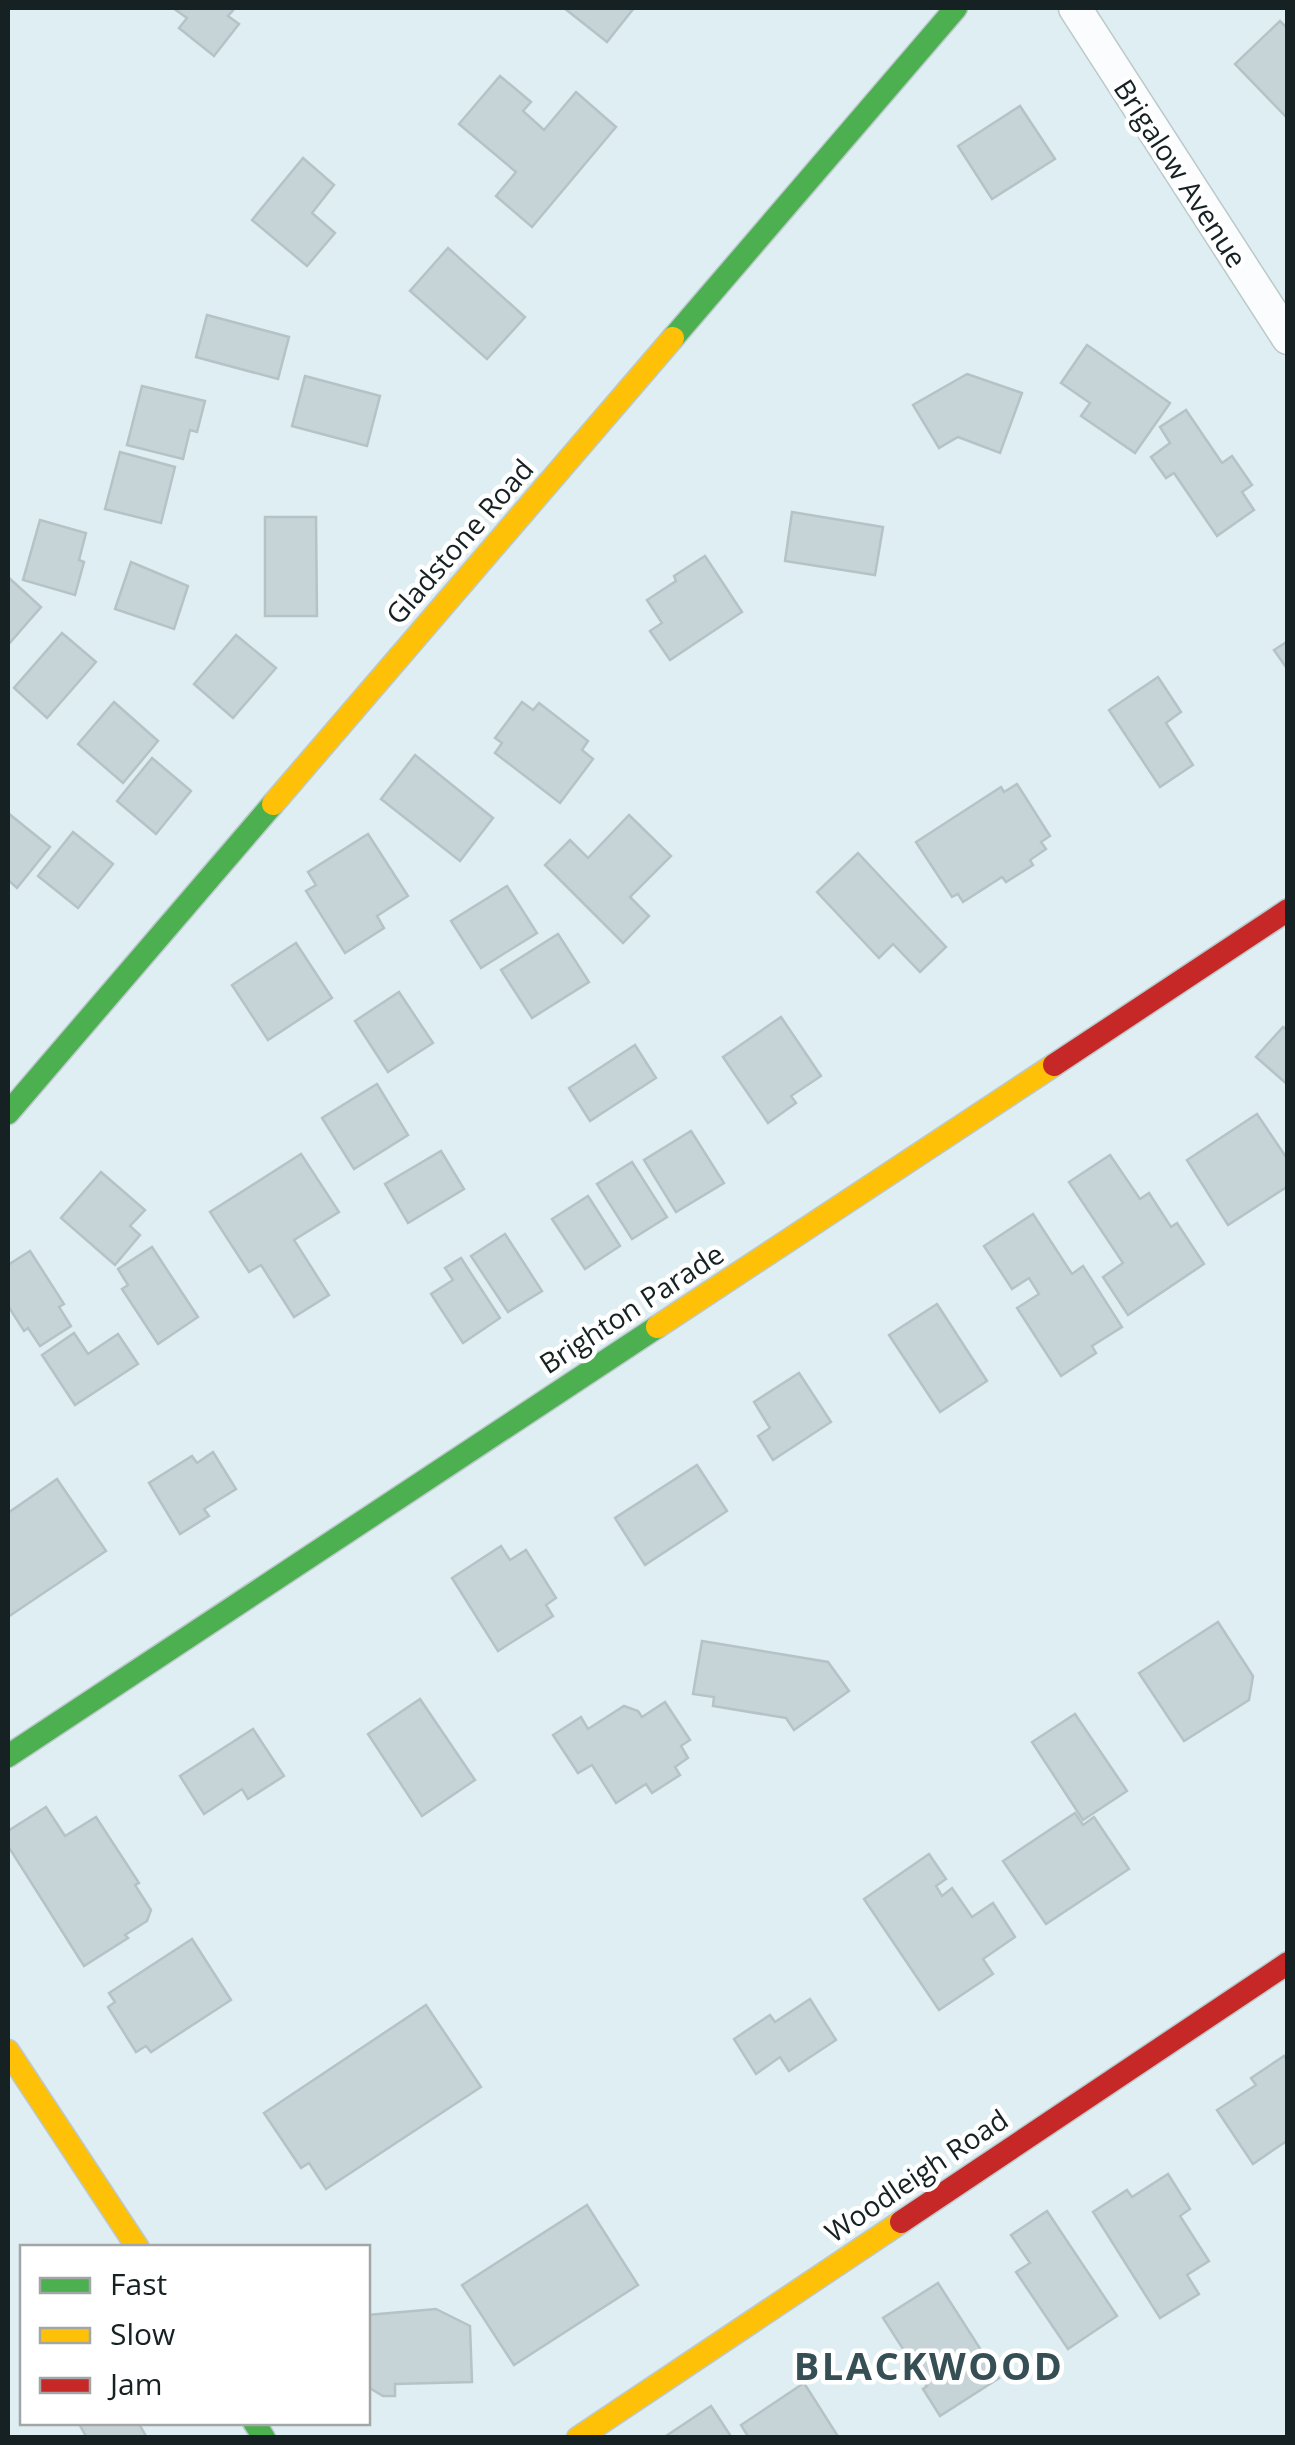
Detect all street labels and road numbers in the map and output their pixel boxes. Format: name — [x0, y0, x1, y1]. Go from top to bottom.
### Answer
street label: Brigalow Avenue — [1106, 71, 1256, 275]
street label: Gladstone Road — [377, 450, 541, 632]
street label: Brighton Parade — [532, 1234, 730, 1382]
street label: Woodleigh Road — [817, 2100, 1015, 2250]

